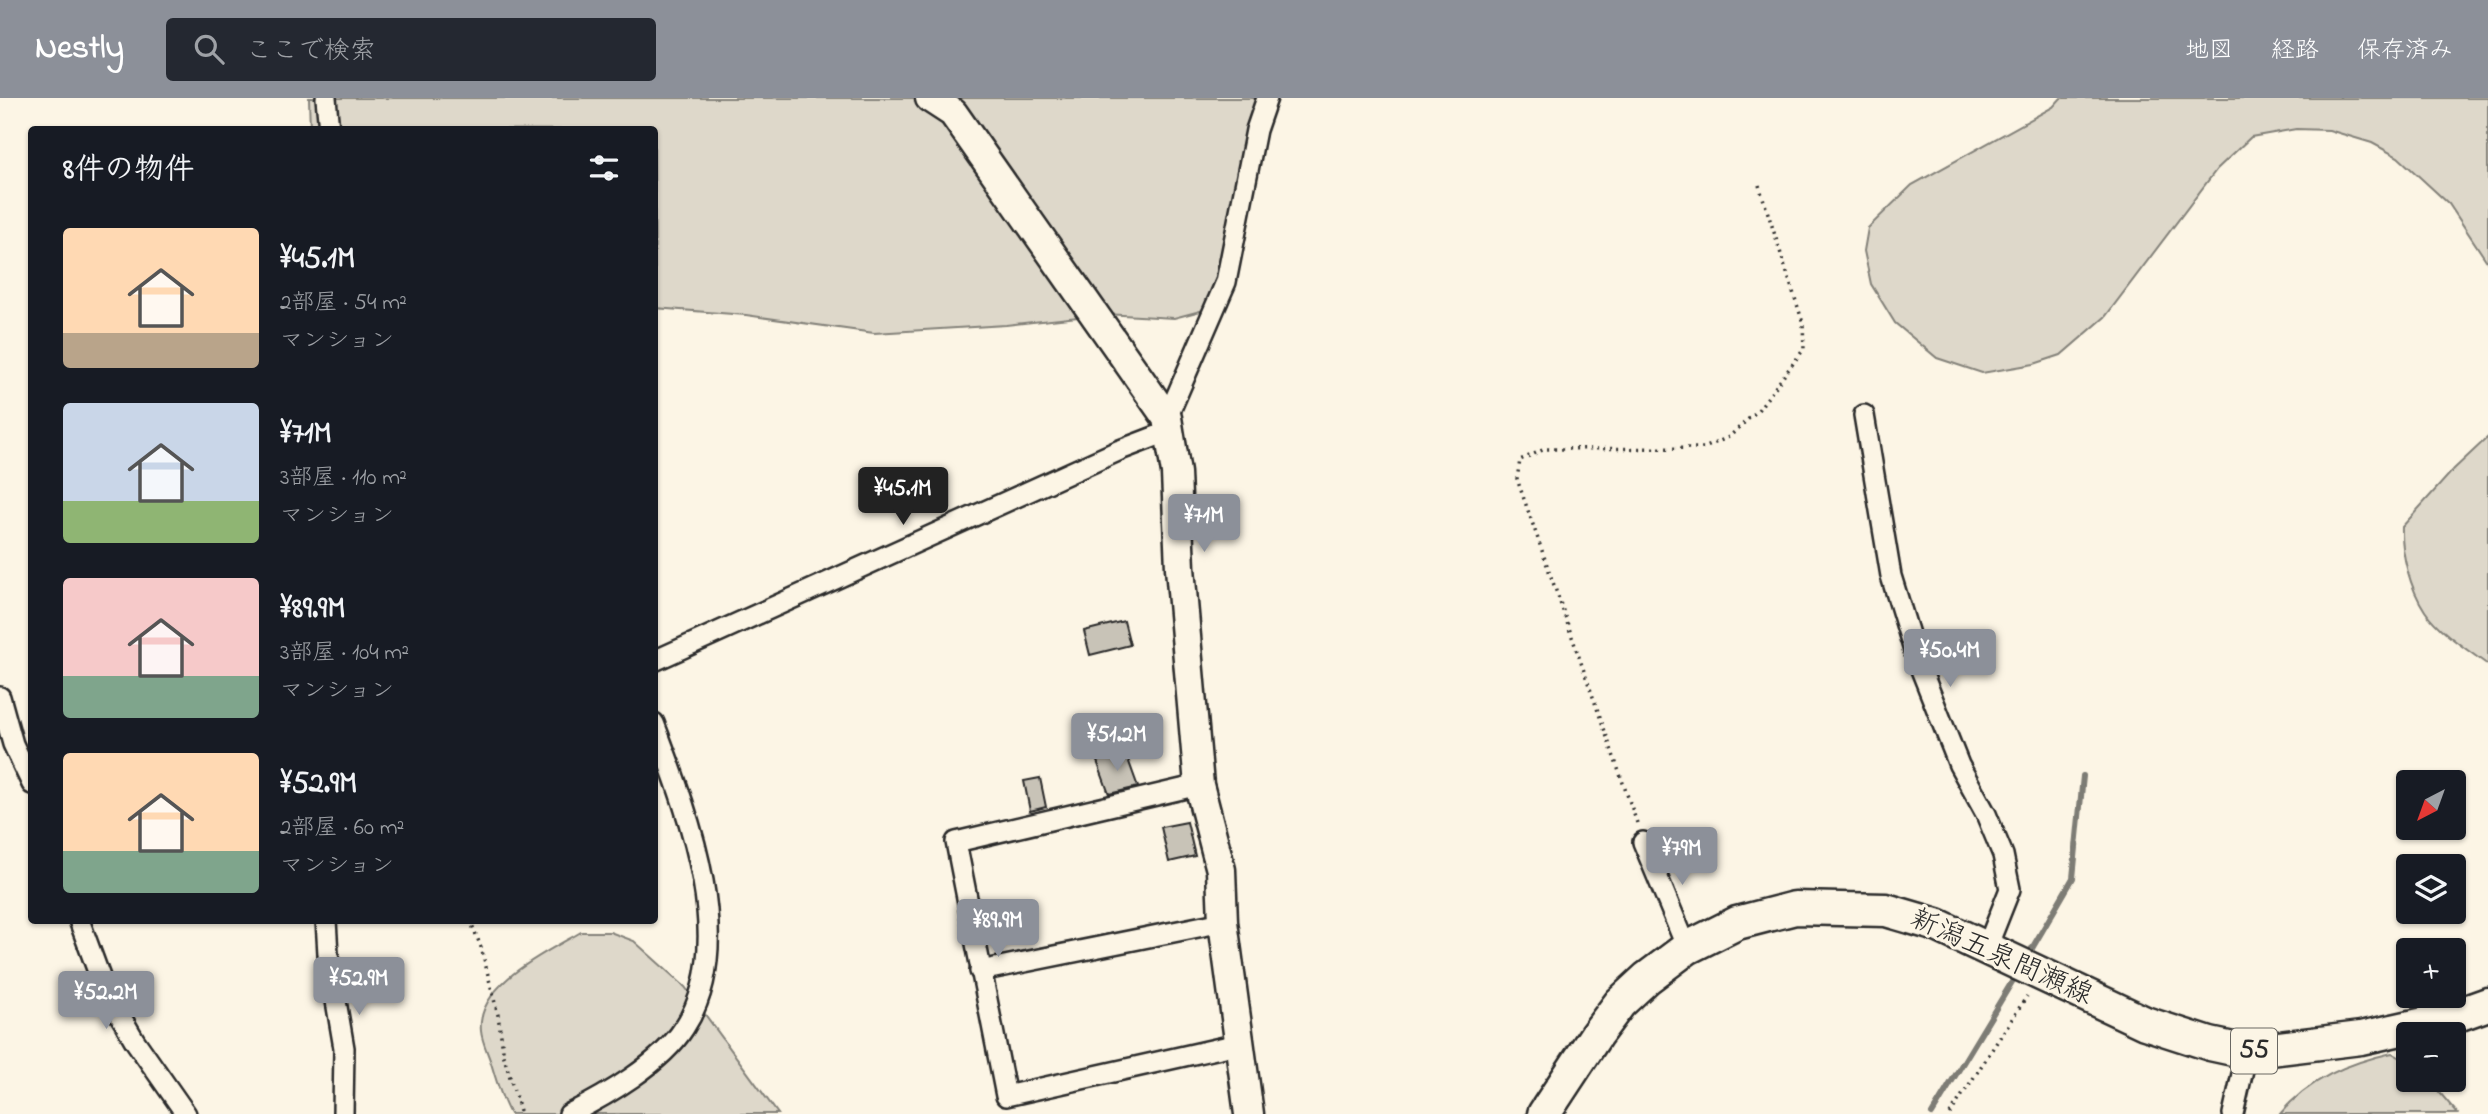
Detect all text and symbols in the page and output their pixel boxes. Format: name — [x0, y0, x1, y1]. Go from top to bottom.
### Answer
search box — [166, 18, 656, 81]
text: Nestly — [35, 25, 124, 73]
icon: search — [190, 30, 228, 68]
text: ここで検索 — [246, 33, 376, 71]
text: 地図 — [2185, 34, 2233, 69]
text: 経路 — [2271, 34, 2319, 69]
text: 保存済み — [2357, 34, 2453, 69]
text: 8件の物件 — [63, 149, 194, 193]
icon: filters — [585, 149, 623, 187]
text: ¥45.1M — [280, 238, 355, 282]
icon: home — [119, 256, 203, 340]
text: 2部屋 · 54 m² — [280, 287, 407, 320]
text: マンション — [280, 325, 394, 358]
text: ¥71M — [280, 413, 332, 457]
icon: home — [119, 431, 203, 515]
text: 3部屋 · 110 m² — [280, 462, 407, 495]
pin: ¥45.1M — [846, 468, 960, 527]
text: ¥45.1M — [874, 473, 932, 506]
pin: ¥71M — [1163, 494, 1245, 554]
text: マンション — [280, 500, 394, 533]
text: ¥71M — [1184, 500, 1224, 533]
text: ¥89.9M — [280, 588, 345, 632]
icon: home — [119, 606, 203, 690]
pin: ¥50.4M — [1893, 630, 2007, 689]
text: ¥50.4M — [1920, 635, 1980, 668]
text: 3部屋 · 104 m² — [280, 637, 409, 670]
text: マンション — [280, 675, 394, 708]
pin: ¥51.2M — [1060, 714, 1174, 773]
text: ¥51.2M — [1087, 719, 1147, 752]
text: ¥52.9M — [280, 763, 357, 807]
north arrow — [2396, 770, 2466, 840]
map controls — [2396, 770, 2466, 1092]
icon: home — [119, 781, 203, 865]
text: 2部屋 · 60 m² — [280, 812, 404, 845]
pin: ¥79M — [1641, 828, 1723, 887]
text: ¥79M — [1662, 833, 1702, 866]
text: マンション — [280, 850, 394, 883]
button: layers — [2396, 854, 2466, 924]
street label: 新潟五泉間瀬線 — [1903, 899, 2099, 1017]
pin: ¥89.9M — [941, 900, 1055, 959]
text: ¥89.9M — [973, 905, 1023, 938]
button: + — [2396, 938, 2466, 1008]
pin: ¥52.9M — [302, 958, 416, 1017]
text: ¥52.9M — [329, 963, 389, 996]
pin: ¥52.2M — [49, 972, 163, 1031]
text: ¥52.2M — [74, 977, 138, 1010]
button: − — [2396, 1022, 2466, 1092]
road number: 55 — [2231, 1028, 2277, 1074]

